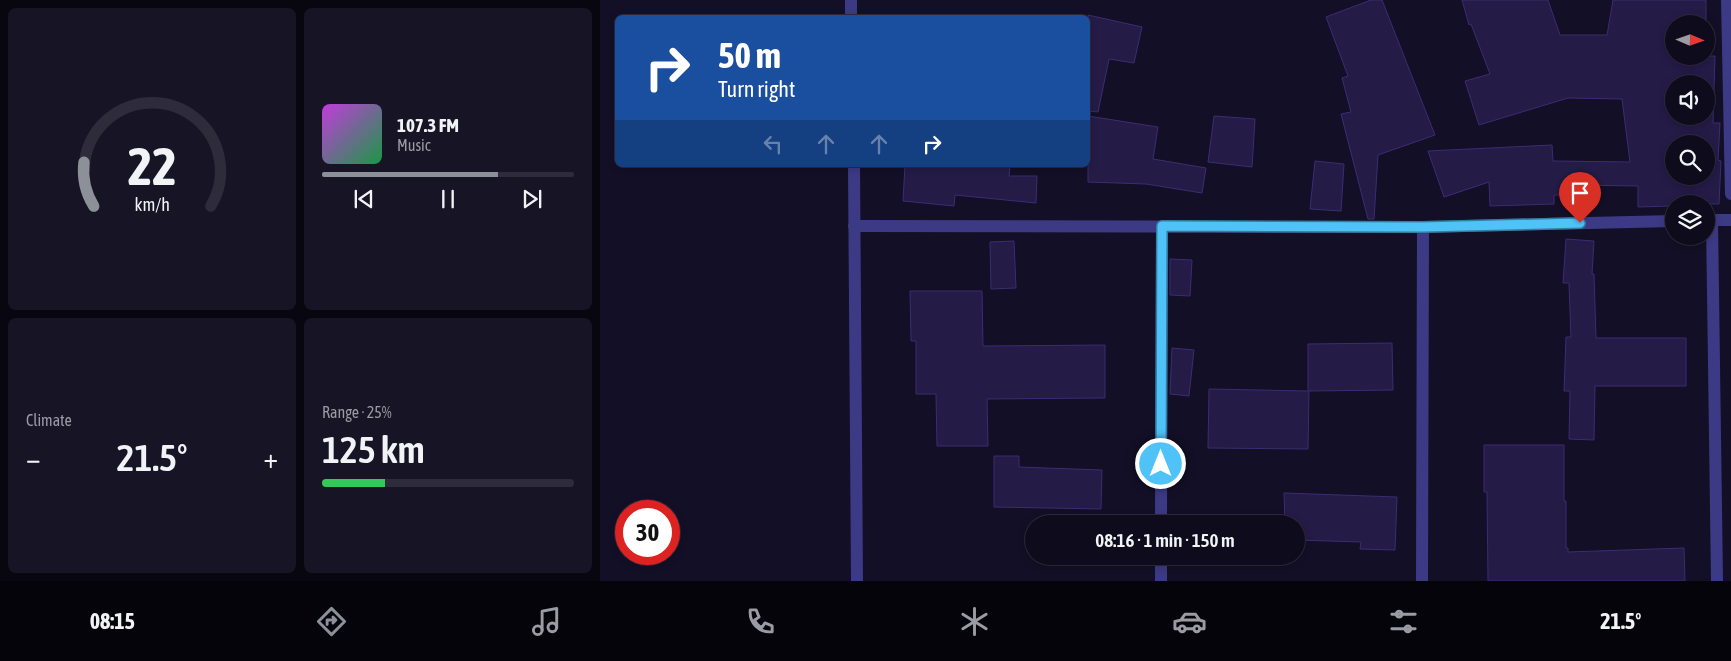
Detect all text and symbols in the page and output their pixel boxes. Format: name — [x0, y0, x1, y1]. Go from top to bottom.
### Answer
north arrow — [1665, 15, 1715, 65]
map controls — [1665, 15, 1715, 245]
icon: right — [635, 35, 700, 100]
text: 50 m — [718, 35, 781, 75]
button: sound — [1665, 75, 1715, 125]
text: Turn right — [718, 76, 795, 102]
text: 107.3 FM — [397, 114, 459, 136]
icon: left — [759, 130, 787, 158]
icon: ahead — [812, 130, 840, 158]
icon: ahead — [865, 130, 893, 158]
icon: right — [918, 130, 946, 158]
button: search — [1665, 135, 1715, 185]
text: 22 — [128, 136, 176, 196]
text: Music — [397, 136, 431, 154]
pin — [1559, 172, 1601, 223]
icon: arrive — [1566, 179, 1594, 207]
icon: previous — [350, 185, 378, 213]
icon: pause — [434, 185, 462, 213]
icon: next — [518, 185, 546, 213]
text: km/h — [134, 194, 170, 215]
button: layers — [1665, 195, 1715, 245]
text: Range · 25% — [322, 403, 392, 421]
text: Climate — [26, 411, 72, 429]
text: 125 km — [322, 428, 425, 471]
text: 21.5° — [117, 436, 187, 479]
position arrow — [1134, 437, 1186, 489]
text: − — [26, 442, 41, 474]
text: + — [263, 442, 278, 474]
speed limit sign: 30 — [615, 500, 680, 565]
text: 08:16 · 1 min · 150 m — [1095, 529, 1235, 551]
icon: directions — [314, 604, 349, 639]
icon: music — [529, 604, 564, 639]
icon: phone — [743, 604, 778, 639]
icon: climate — [957, 604, 992, 639]
icon: car — [1172, 604, 1207, 639]
icon: filters — [1386, 604, 1421, 639]
text: 08:15 — [90, 608, 135, 634]
text: 21.5° — [1600, 608, 1641, 634]

